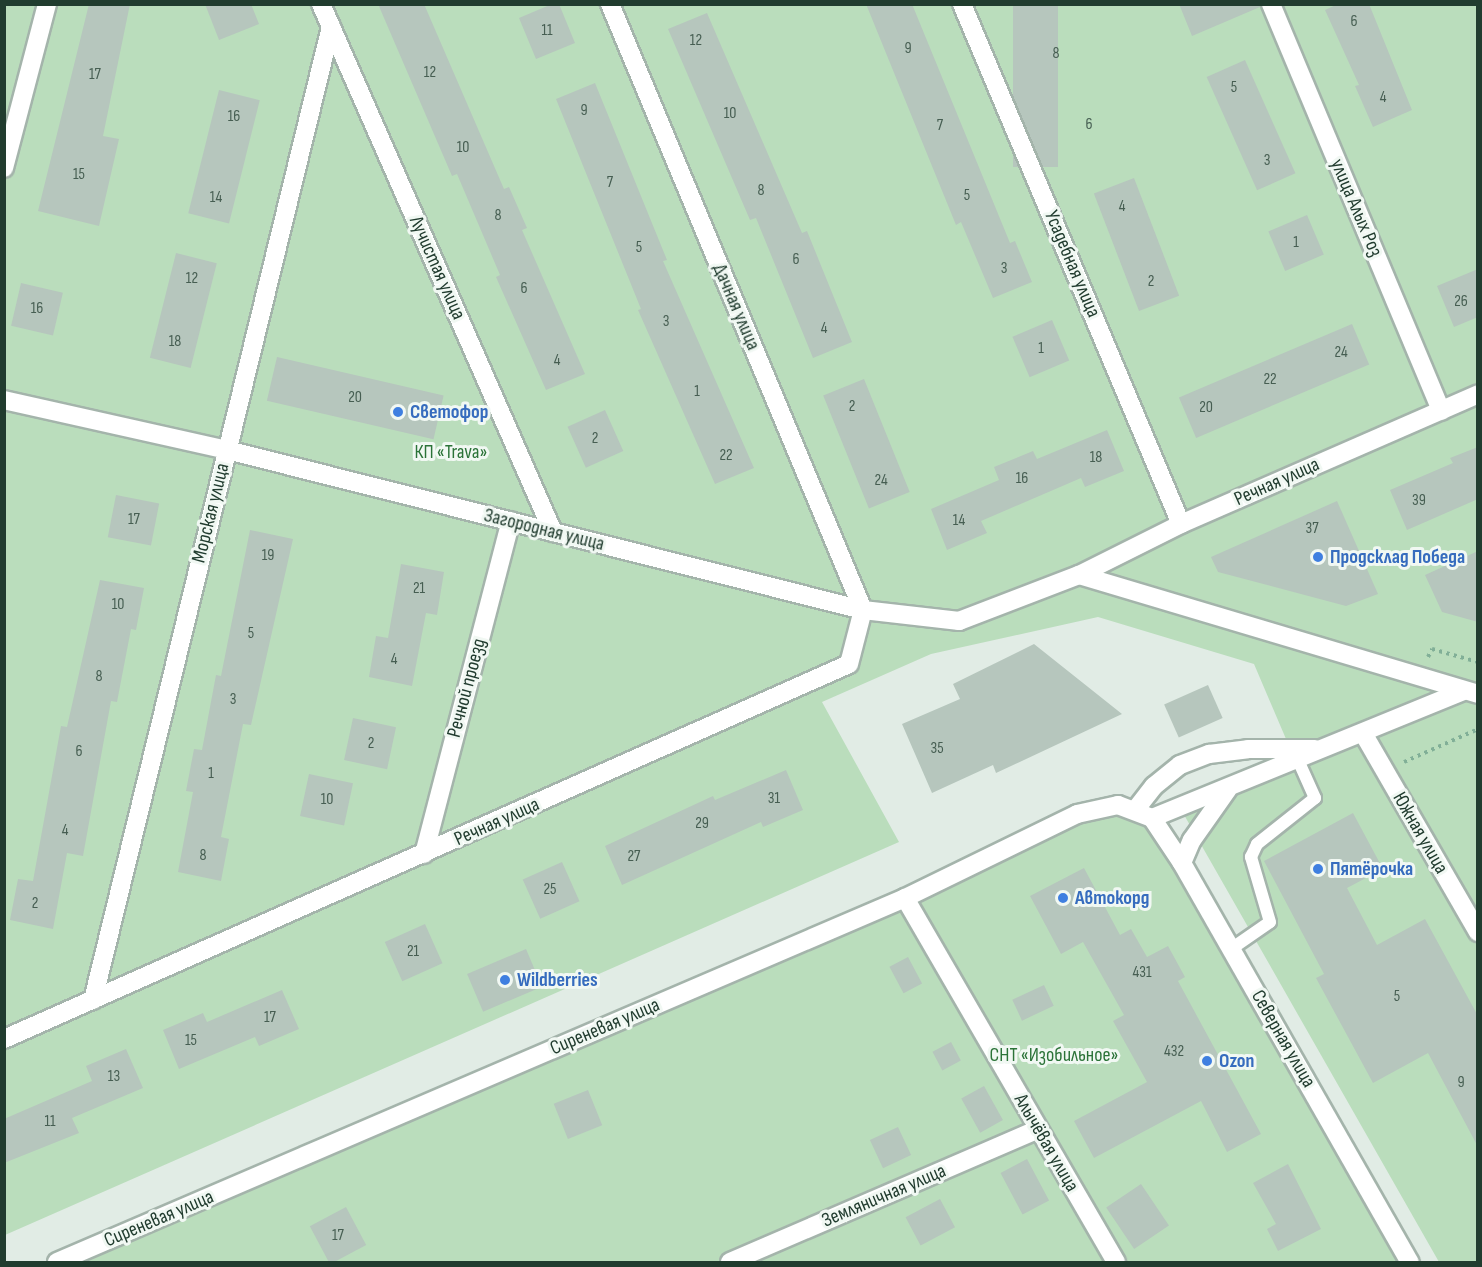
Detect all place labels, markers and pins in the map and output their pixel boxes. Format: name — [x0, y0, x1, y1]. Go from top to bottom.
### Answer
place label: Светофор — [410, 400, 488, 424]
marker: Светофор — [391, 405, 405, 419]
place label: Продсклад Победа — [1330, 545, 1465, 569]
marker: Продсклад Победа — [1311, 550, 1325, 564]
place label: Пятёрочка — [1330, 857, 1413, 881]
marker: Пятёрочка — [1311, 862, 1325, 876]
place label: Автокорд — [1075, 886, 1149, 910]
marker: Автокорд — [1056, 891, 1070, 905]
place label: Wildberries — [517, 968, 598, 992]
marker: Wildberries — [498, 973, 512, 987]
place label: Ozon — [1219, 1049, 1254, 1073]
marker: Ozon — [1200, 1054, 1214, 1068]

